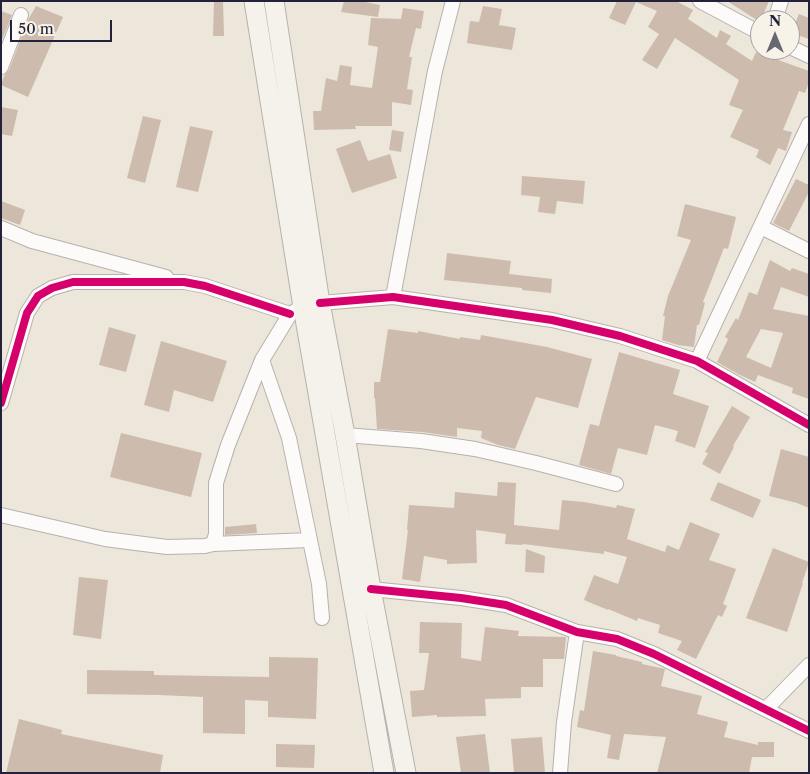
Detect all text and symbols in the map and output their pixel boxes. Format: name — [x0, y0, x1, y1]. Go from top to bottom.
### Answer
scale bar — [12, 10, 115, 42]
north arrow — [750, 10, 800, 60]
text: N — [769, 12, 781, 30]
text: 50 m — [18, 19, 54, 38]

